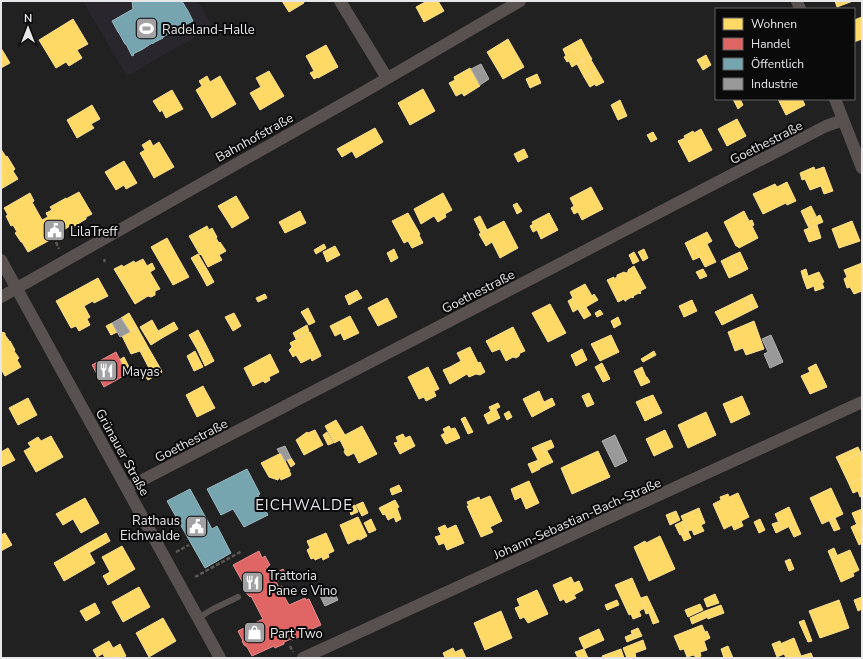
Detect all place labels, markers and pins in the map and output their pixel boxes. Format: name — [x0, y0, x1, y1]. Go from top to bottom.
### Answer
sports icon: Radeland-Halle — [134, 16, 160, 42]
place label: Radeland-Halle — [162, 21, 255, 39]
public building icon: LilaTreff — [41, 218, 67, 244]
place label: LilaTreff — [70, 223, 118, 241]
restaurant icon: Mayas — [93, 358, 119, 384]
place label: Mayas — [122, 363, 160, 381]
place label: Rathaus Eichwalde — [120, 512, 180, 545]
public building icon: Rathaus Eichwalde — [183, 514, 209, 540]
place label: Trattoria Pane e Vino — [268, 567, 337, 600]
restaurant icon: Trattoria Pane e Vino — [239, 569, 265, 595]
shop icon: Part Two — [242, 620, 268, 646]
place label: Part Two — [270, 625, 323, 643]

